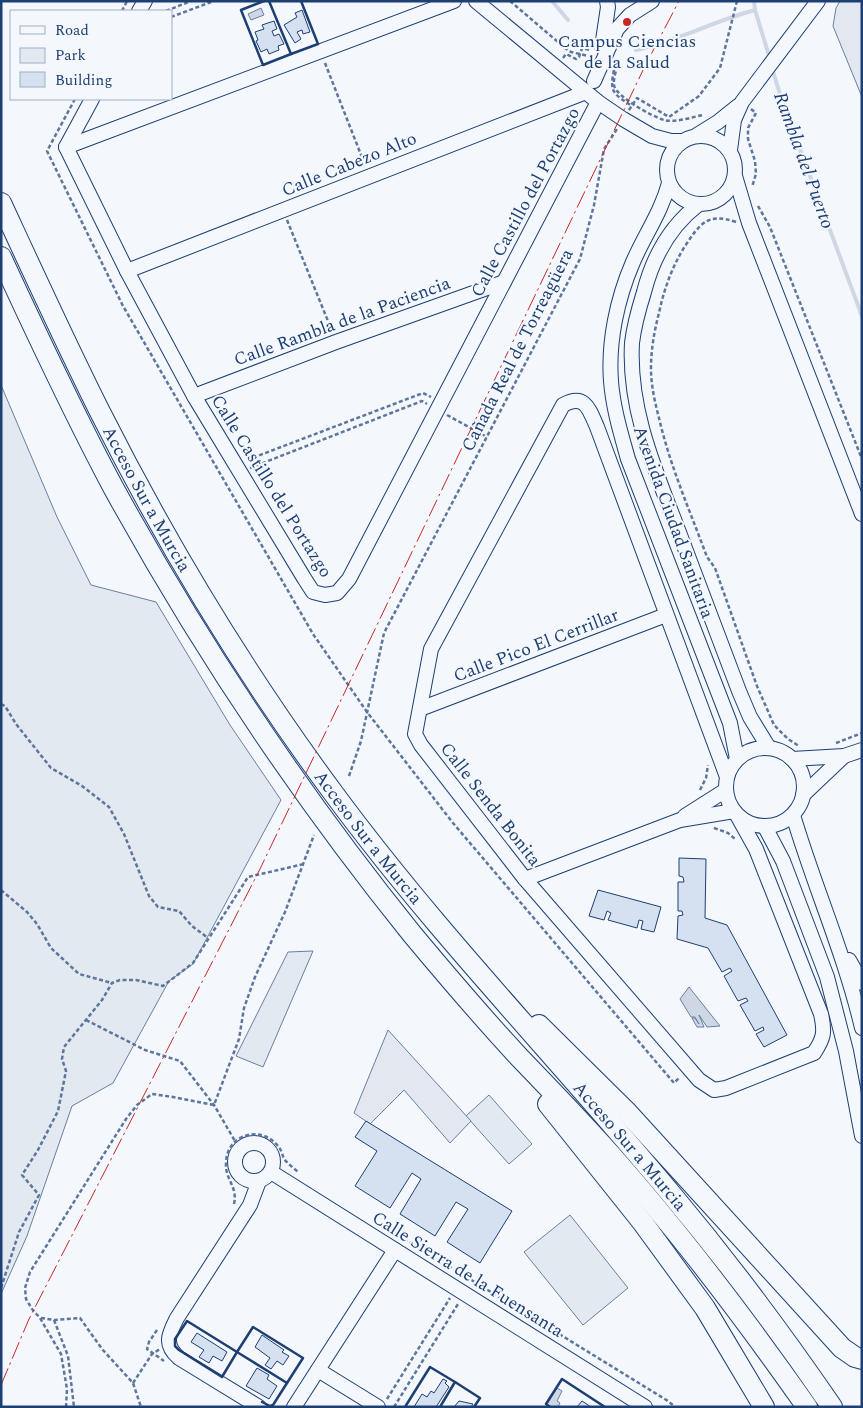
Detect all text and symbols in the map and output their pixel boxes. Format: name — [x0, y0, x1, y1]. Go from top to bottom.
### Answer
legend — [10, 10, 172, 100]
marker: Campus Ciencias de la Salud — [621, 16, 633, 28]
text: Road — [55, 19, 89, 42]
place label: Campus Ciencias de la Salud — [558, 28, 696, 76]
text: Park — [55, 44, 86, 67]
text: Building — [55, 69, 112, 92]
water label: Rambla del Puerto — [765, 88, 842, 233]
street label: Calle Castillo del Portazgo — [464, 103, 587, 302]
street label: Calle Cabezo Alto — [278, 125, 421, 204]
street label: Cañada Real de Torreagüera — [454, 244, 581, 456]
street label: Calle Rambla de la Paciencia — [230, 270, 454, 373]
street label: Calle Castillo del Portazgo — [204, 389, 339, 583]
street label: Acceso Sur a Murcia — [95, 421, 198, 578]
street label: Avenida Ciudad Sanitaria — [626, 422, 721, 622]
street label: Calle Pico El Cerrillar — [450, 601, 623, 689]
street label: Calle Senda Bonita — [433, 737, 548, 872]
street label: Acceso Sur a Murcia — [307, 765, 429, 911]
street label: Acceso Sur a Murcia — [566, 1076, 693, 1217]
street label: Calle Sierra de la Fuensanta — [367, 1204, 569, 1345]

